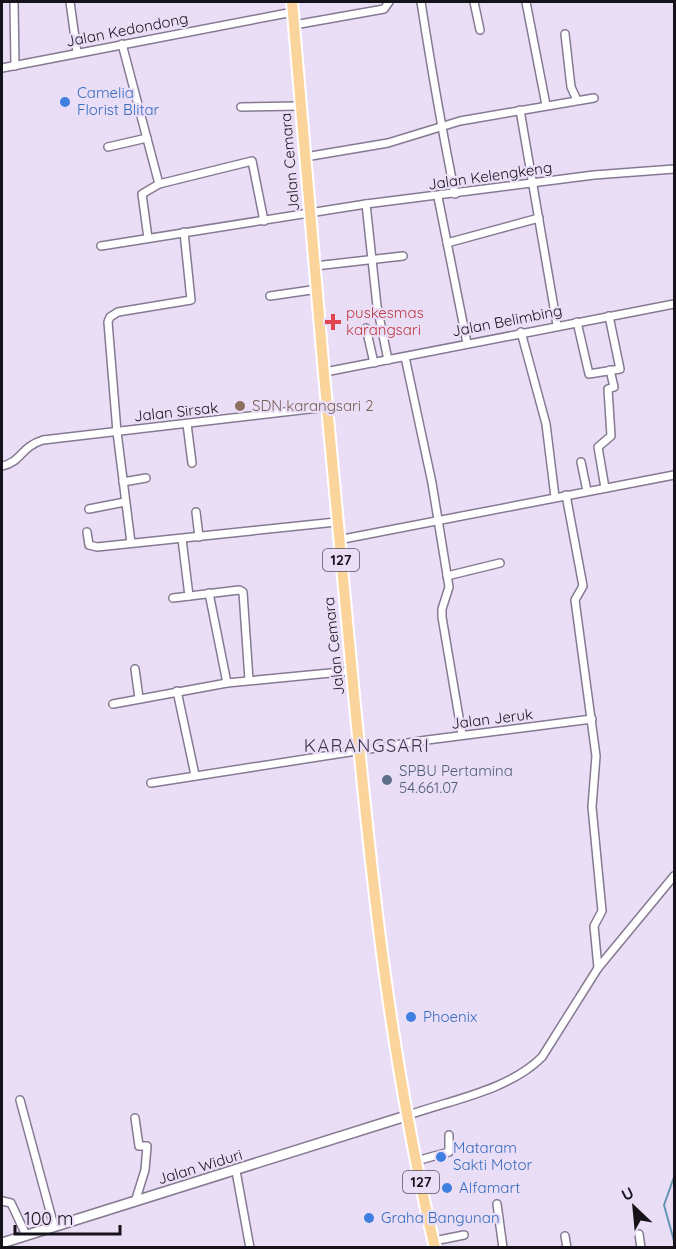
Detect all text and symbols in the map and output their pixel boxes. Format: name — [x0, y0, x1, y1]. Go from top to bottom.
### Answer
street label: Jalan Kedondong — [64, 8, 190, 51]
place label: Camelia Florist Blitar — [77, 83, 160, 119]
marker: Camelia Florist Blitar — [58, 95, 72, 109]
street label: Jalan Cemara — [276, 112, 303, 212]
street label: Jalan Kelengkeng — [427, 157, 553, 194]
street label: Jalan Belimbing — [450, 301, 564, 341]
place label: puskesmas karangsari — [346, 303, 424, 339]
marker: puskesmas karangsari — [324, 313, 342, 331]
place label: SDN karangsari 2 — [252, 396, 374, 415]
street label: Jalan Sirsak — [133, 398, 219, 425]
marker: SDN karangsari 2 — [233, 399, 247, 413]
road number: 127 — [323, 549, 359, 571]
street label: Jalan Cemara — [319, 596, 348, 696]
street label: Jalan Jeruk — [450, 704, 534, 733]
district label: KARANGSARI — [304, 734, 430, 757]
place label: SPBU Pertamina 54.661.07 — [399, 761, 513, 797]
marker: SPBU Pertamina 54.661.07 — [380, 773, 394, 787]
place label: Phoenix — [423, 1007, 477, 1026]
marker: Phoenix — [404, 1010, 418, 1024]
place label: Mataram Sakti Motor — [453, 1138, 532, 1174]
street label: Jalan Widuri — [155, 1145, 244, 1188]
marker: Mataram Sakti Motor — [434, 1150, 448, 1164]
road number: 127 — [403, 1171, 439, 1193]
north arrow — [604, 1177, 664, 1237]
place label: Alfamart — [459, 1178, 520, 1197]
marker: Alfamart — [440, 1181, 454, 1195]
text: U — [618, 1182, 637, 1205]
scale bar — [15, 1198, 120, 1236]
text: 100 m — [24, 1207, 73, 1230]
place label: Graha Bangunan — [381, 1208, 500, 1227]
marker: Graha Bangunan — [362, 1211, 376, 1225]

